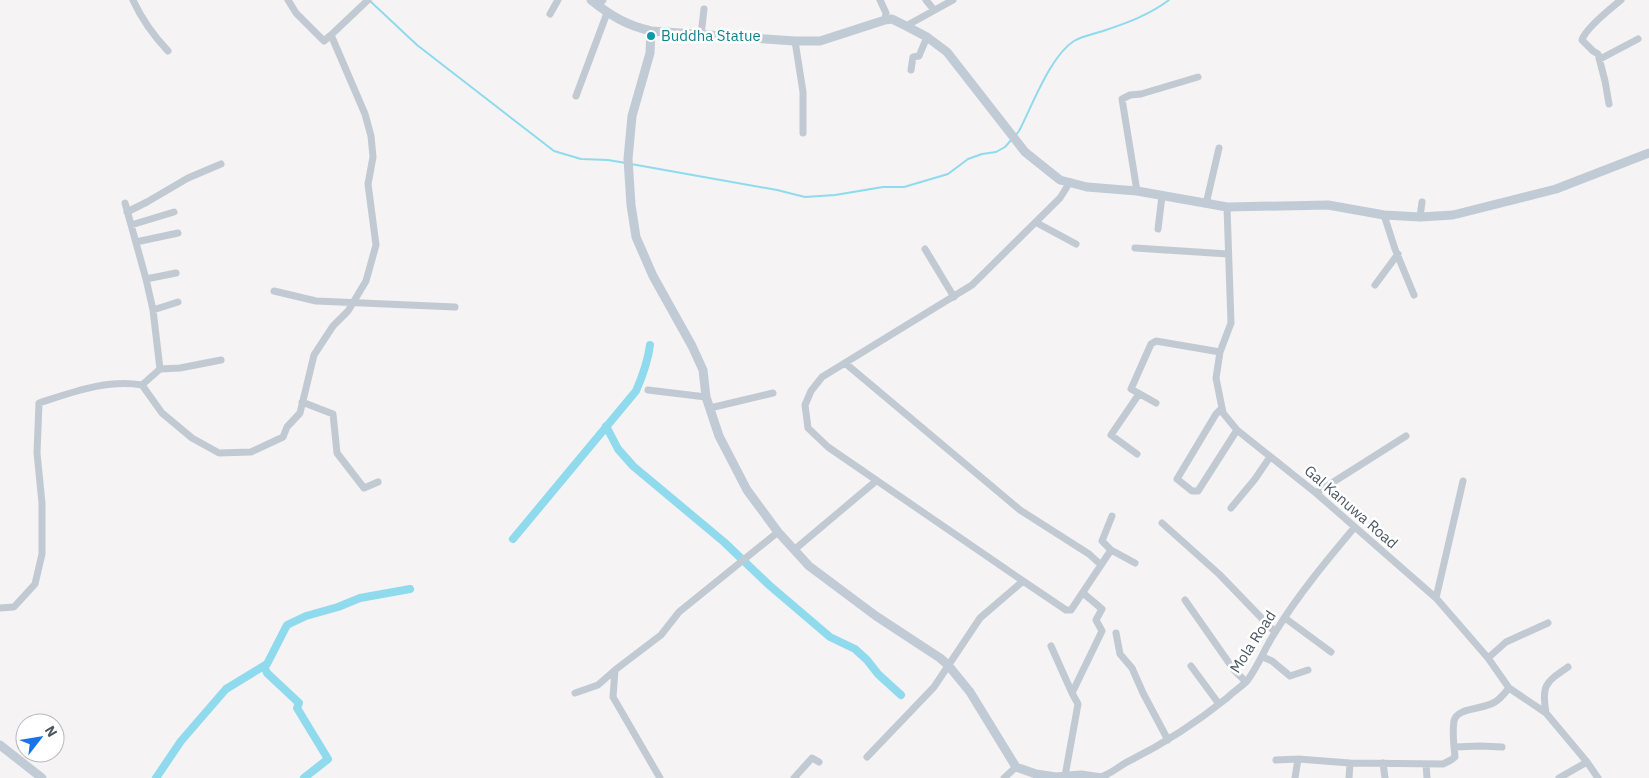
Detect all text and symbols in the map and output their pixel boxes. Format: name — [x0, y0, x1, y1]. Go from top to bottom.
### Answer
place label: Buddha Statue — [661, 26, 761, 45]
marker: Buddha Statue — [645, 30, 657, 42]
street label: Gal Kanuwa Road — [1301, 461, 1402, 552]
street label: Mola Road — [1225, 607, 1280, 677]
north arrow — [15, 713, 65, 763]
text: N — [41, 722, 61, 740]

